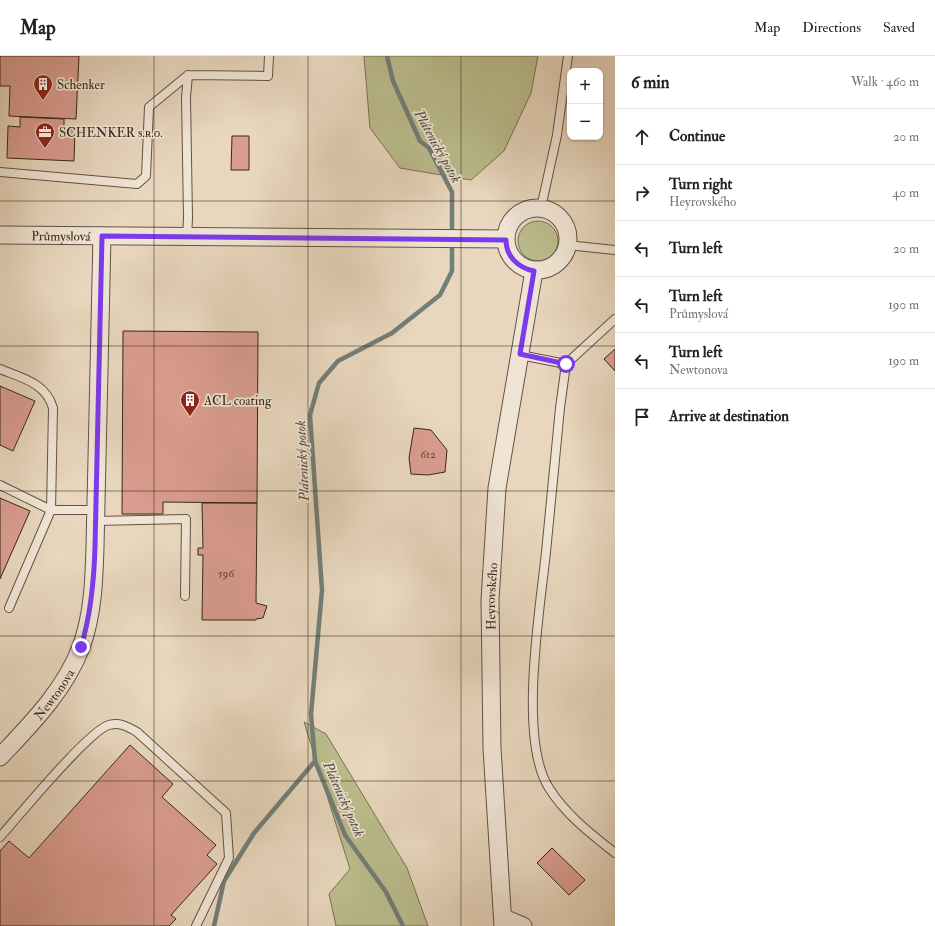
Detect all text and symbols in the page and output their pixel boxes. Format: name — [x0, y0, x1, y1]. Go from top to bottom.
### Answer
text: Map — [20, 16, 56, 40]
text: Map — [754, 19, 780, 36]
text: Directions — [802, 19, 861, 36]
text: Saved — [883, 19, 915, 36]
map controls — [567, 68, 603, 140]
button: + — [567, 68, 603, 104]
text: 6 min — [631, 72, 670, 93]
building icon: Schenker — [32, 73, 54, 101]
text: Walk · 460 m — [851, 74, 919, 90]
place label: Schenker — [57, 77, 105, 93]
button: − — [567, 104, 603, 140]
water label: Plátenický potok — [410, 106, 465, 186]
office icon: SCHENKER s.ʀ.ᴏ. — [34, 121, 56, 149]
place label: SCHENKER s.ʀ.ᴏ. — [59, 125, 163, 141]
icon: ahead — [631, 126, 653, 148]
text: Continue — [669, 127, 725, 146]
text: 20 m — [893, 129, 919, 145]
text: Turn right — [669, 175, 732, 194]
icon: right — [631, 182, 653, 204]
text: 40 m — [893, 185, 919, 201]
text: Heyrovského — [669, 194, 736, 210]
street label: Průmyslová — [31, 228, 91, 246]
icon: left — [631, 238, 653, 260]
text: Turn left — [669, 239, 723, 258]
text: 20 m — [893, 241, 919, 257]
text: Turn left — [669, 287, 723, 306]
icon: left — [631, 294, 653, 316]
text: 190 m — [888, 297, 919, 313]
text: Průmyslová — [669, 306, 728, 322]
text: Turn left — [669, 343, 723, 362]
icon: left — [631, 350, 653, 372]
text: 190 m — [888, 353, 919, 369]
route start — [557, 355, 575, 373]
text: Newtonova — [669, 362, 728, 378]
building icon: ACL coating — [179, 389, 201, 417]
place label: ACL coating — [203, 393, 272, 409]
icon: arrive — [631, 406, 653, 428]
text: Arrive at destination — [669, 407, 789, 426]
water label: Plátenický potok — [292, 420, 313, 503]
house number: 612 — [420, 448, 436, 461]
street label: Heyrovského — [483, 562, 501, 630]
house number: 596 — [218, 567, 235, 580]
route end — [72, 638, 90, 656]
street label: Newtonova — [31, 666, 79, 723]
water label: Plátenický potok — [319, 758, 368, 840]

